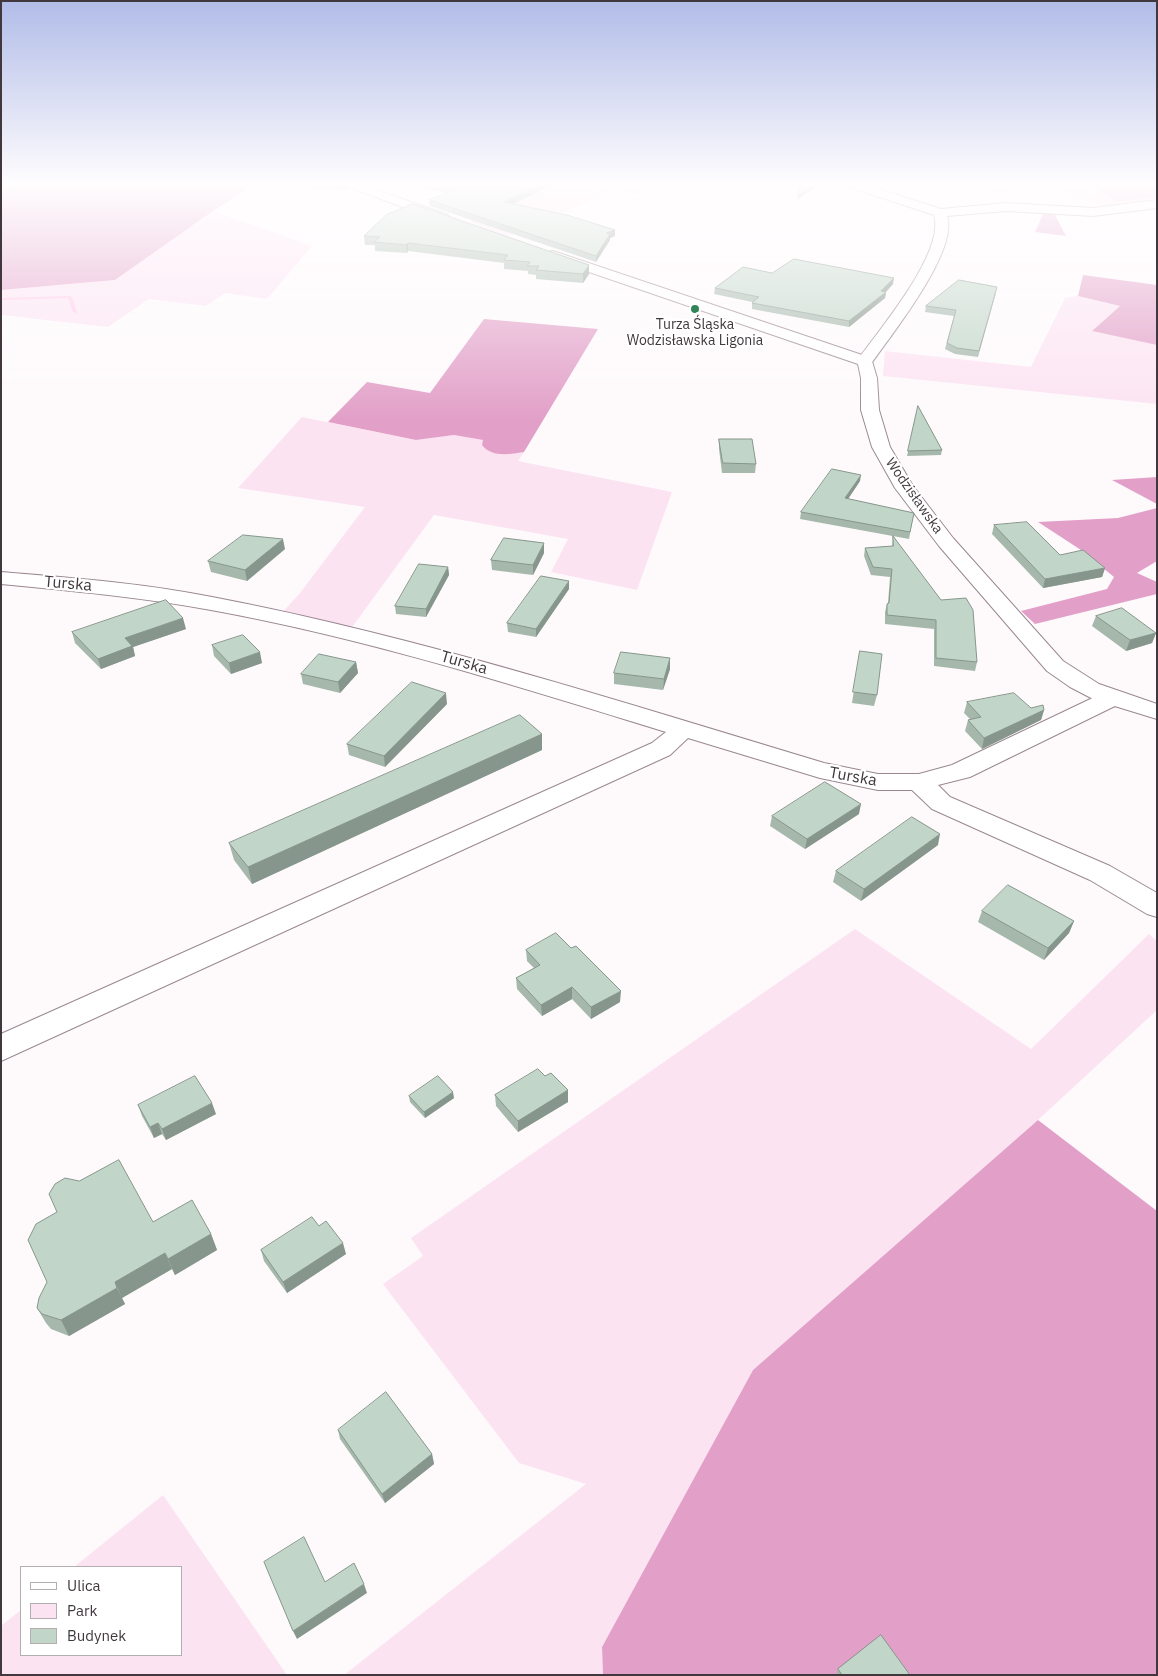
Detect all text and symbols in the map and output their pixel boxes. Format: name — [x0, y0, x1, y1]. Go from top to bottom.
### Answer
marker: Turza Śląska Wodzisławska Ligonia — [689, 303, 701, 315]
place label: Turza Śląska Wodzisławska Ligonia — [627, 317, 763, 350]
street label: Wodzisławska — [882, 455, 946, 537]
street label: Turska — [43, 572, 93, 596]
street label: Turska — [438, 647, 490, 679]
street label: Turska — [828, 763, 878, 791]
legend — [20, 1566, 182, 1656]
text: Ulica — [67, 1576, 101, 1595]
text: Park — [67, 1601, 97, 1620]
text: Budynek — [67, 1626, 126, 1645]

